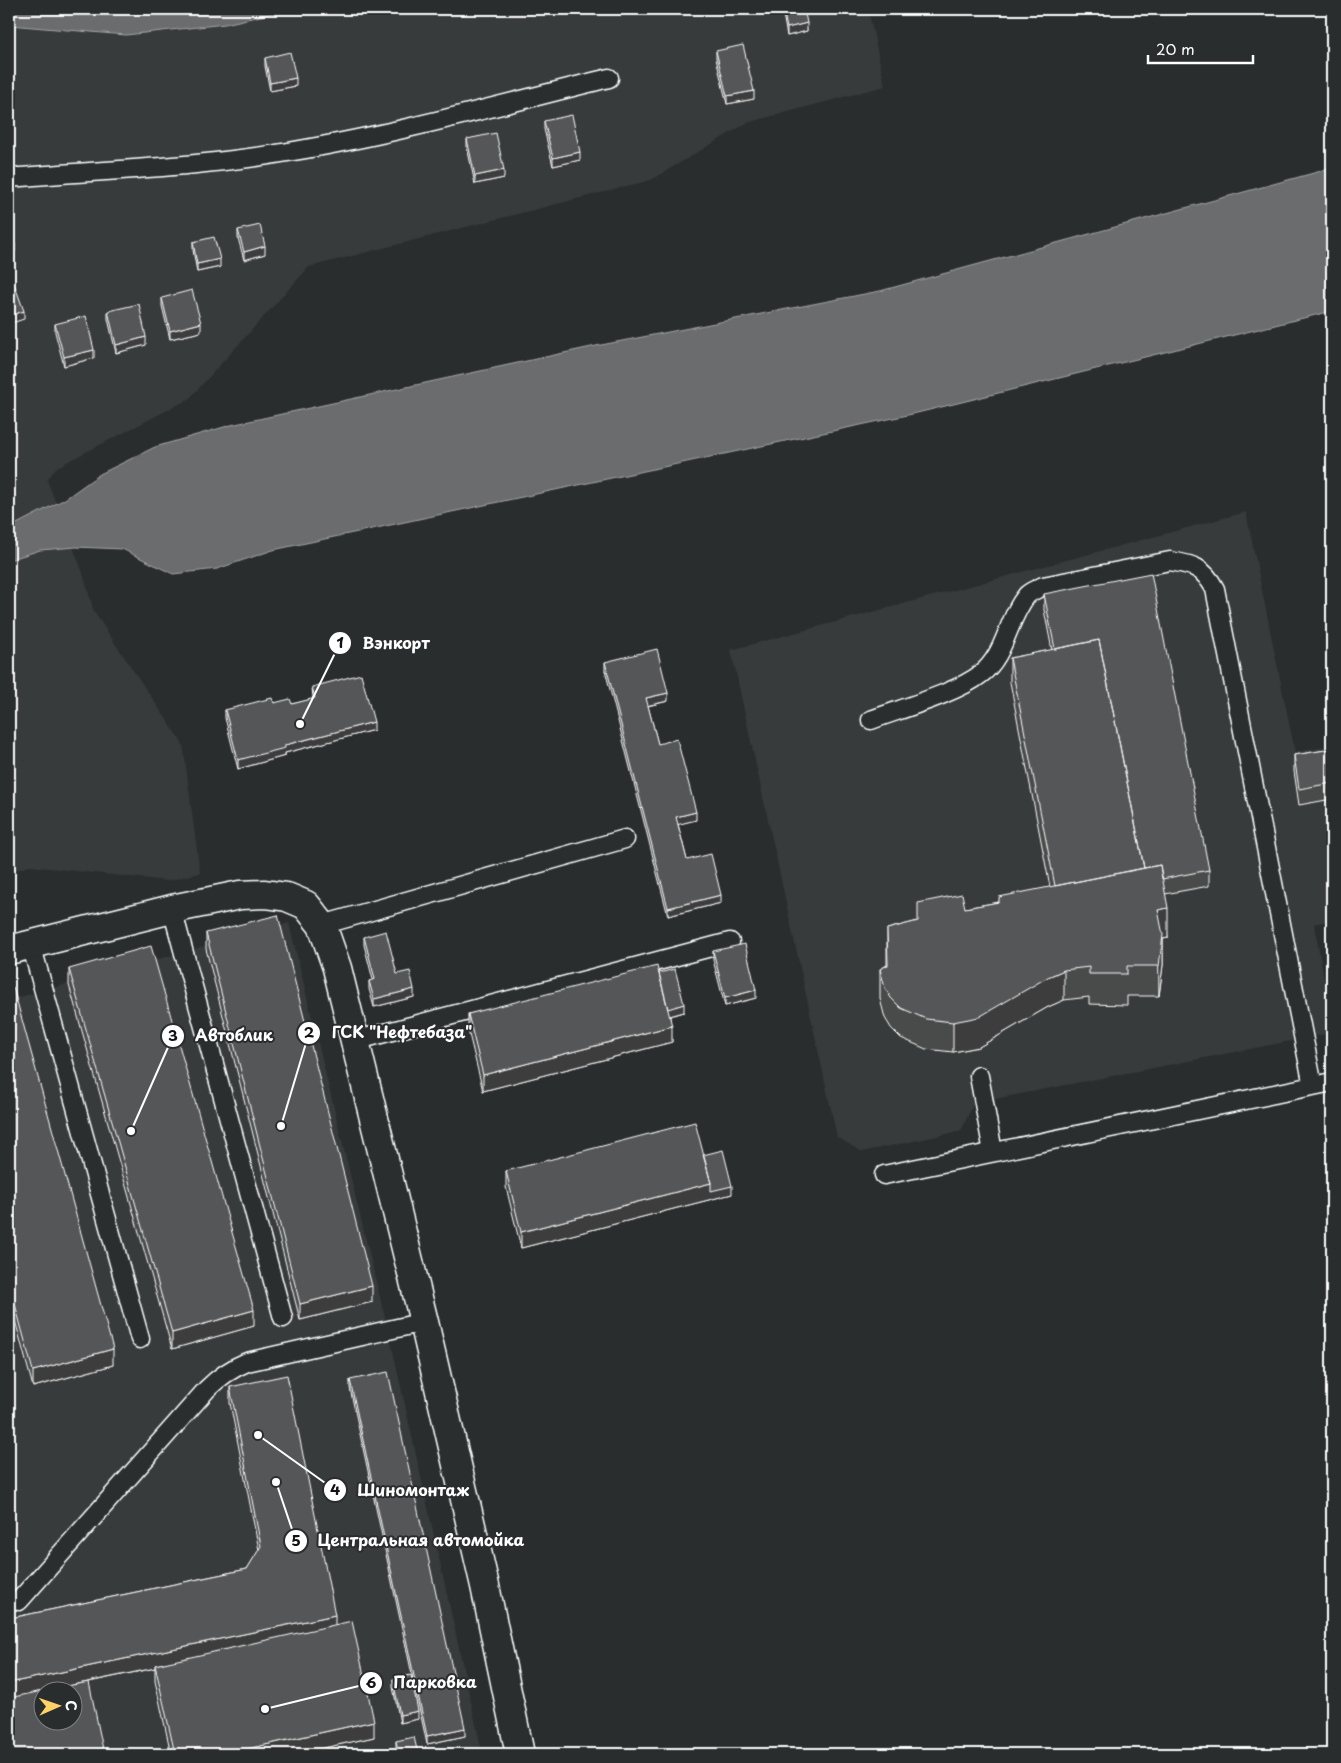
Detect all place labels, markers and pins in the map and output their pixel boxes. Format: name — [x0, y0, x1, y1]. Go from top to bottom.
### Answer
callout: Вэнкорт — [328, 627, 440, 658]
callout: ГСК "Нефтебаза" — [297, 1017, 483, 1048]
callout: Автоблик — [160, 1020, 283, 1051]
callout: Шиномонтаж — [322, 1475, 479, 1506]
callout: Центральная автомойка — [283, 1525, 535, 1556]
callout: Парковка — [358, 1667, 487, 1698]

